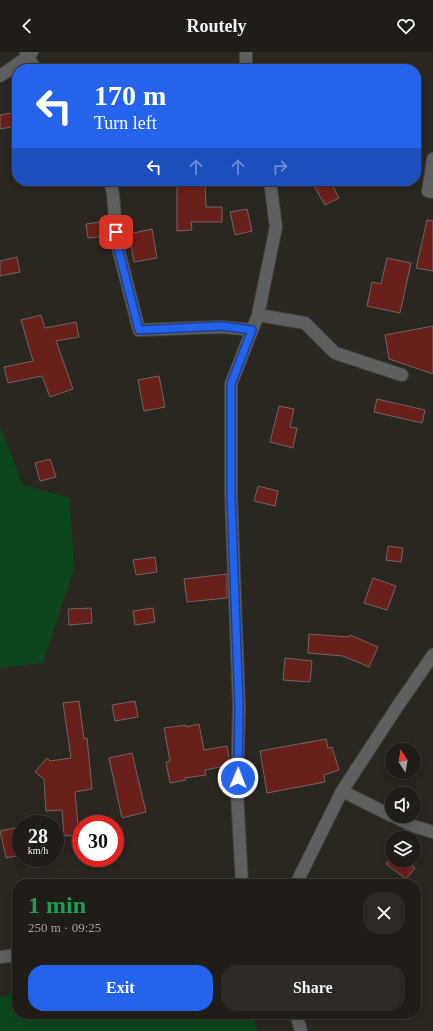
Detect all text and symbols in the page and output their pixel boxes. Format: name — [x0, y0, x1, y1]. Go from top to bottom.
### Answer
icon: back — [16, 15, 38, 37]
icon: heart — [395, 15, 417, 37]
text: Routely — [187, 16, 247, 36]
icon: left — [28, 80, 80, 132]
text: 170 m — [94, 80, 166, 111]
text: Turn left — [94, 113, 157, 133]
icon: left — [143, 156, 165, 178]
icon: ahead — [185, 156, 207, 178]
icon: ahead — [227, 156, 249, 178]
icon: right — [269, 156, 291, 178]
pin — [99, 215, 133, 249]
icon: arrive — [105, 221, 127, 243]
north arrow — [385, 743, 421, 779]
map controls — [385, 743, 421, 867]
position arrow — [217, 757, 259, 799]
button: sound — [385, 787, 421, 823]
speed limit sign: 30 — [72, 815, 124, 867]
text: 28 — [28, 825, 48, 847]
button: layers — [385, 831, 421, 867]
text: km/h — [28, 845, 48, 856]
text: 1 min — [28, 892, 86, 918]
button: close — [363, 892, 405, 934]
text: 250 m · 09:25 — [28, 920, 101, 935]
button: Exit — [28, 965, 213, 1011]
button: Share — [221, 965, 405, 1011]

